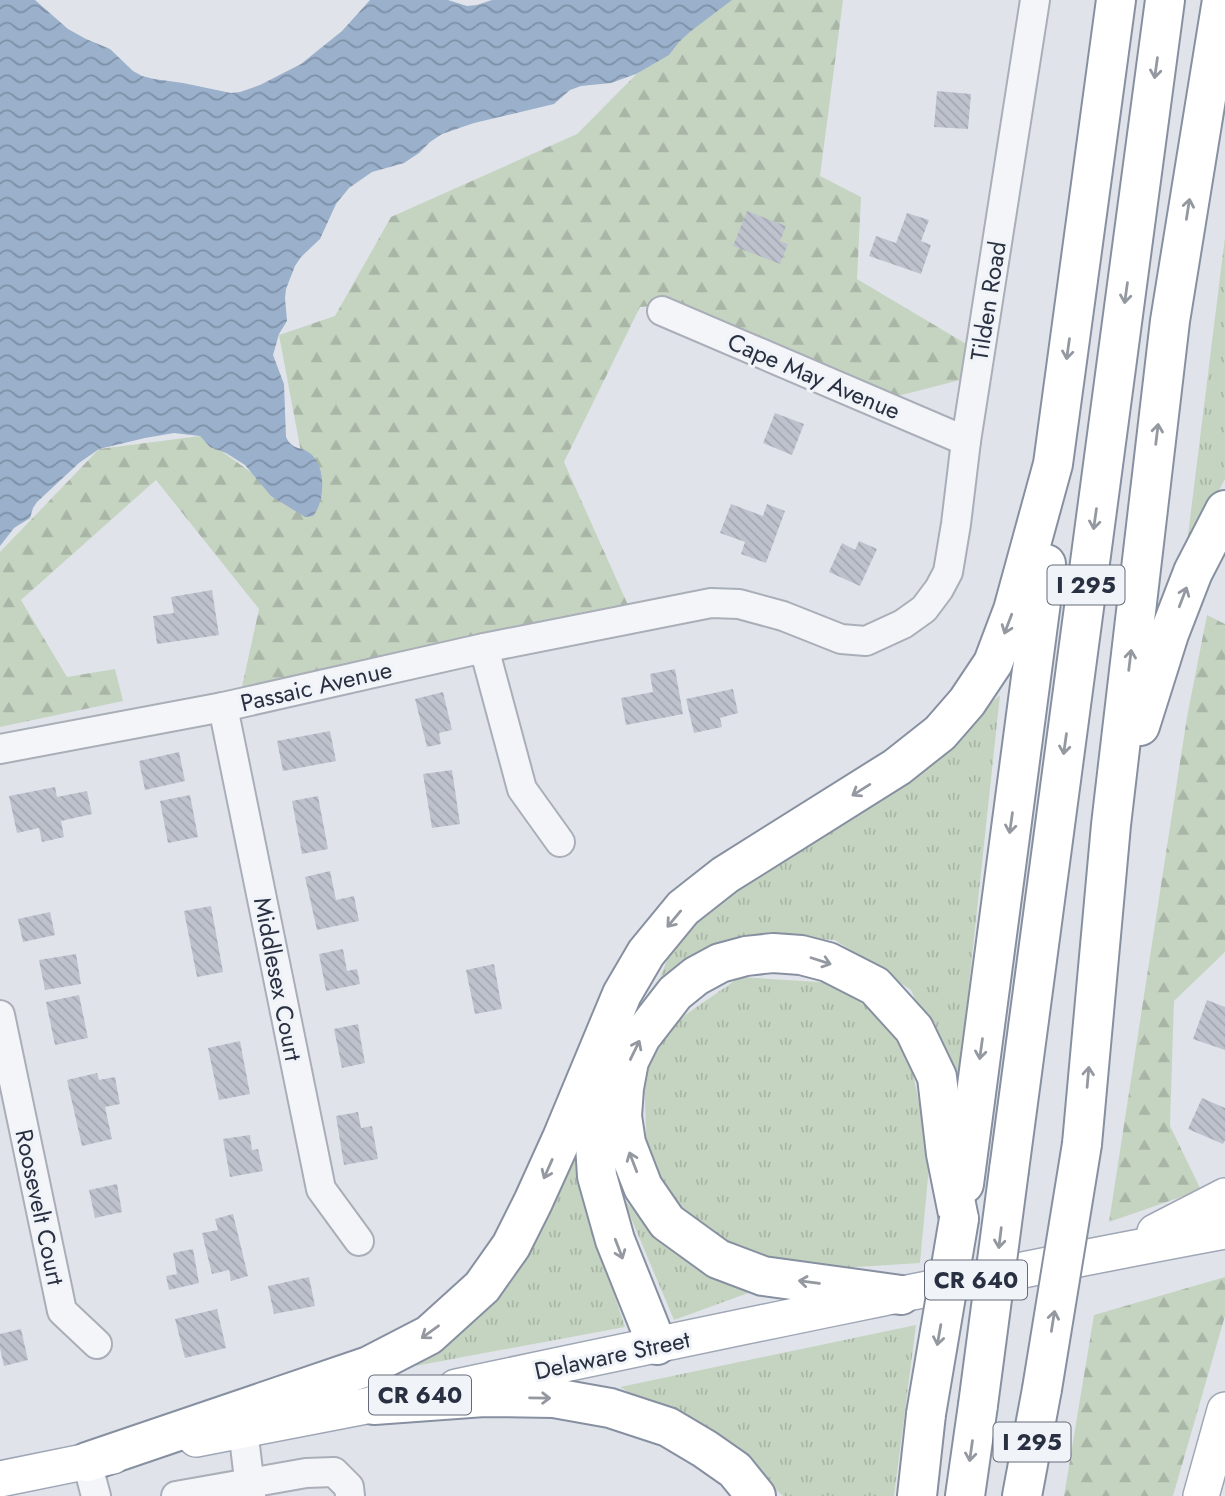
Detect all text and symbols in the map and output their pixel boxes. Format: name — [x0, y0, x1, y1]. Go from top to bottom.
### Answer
one-way arrow — [1149, 56, 1162, 78]
one-way arrow — [1182, 198, 1195, 221]
street label: Tilden Road — [961, 239, 1015, 363]
one-way arrow — [1119, 281, 1132, 304]
street label: Cape May Avenue — [722, 324, 906, 428]
one-way arrow — [1062, 337, 1075, 359]
one-way arrow — [1150, 424, 1163, 446]
one-way arrow — [1089, 507, 1102, 529]
road number: I 295 — [1048, 566, 1124, 604]
one-way arrow — [1178, 587, 1191, 609]
one-way arrow — [1001, 612, 1013, 634]
one-way arrow — [1124, 649, 1137, 672]
street label: Passaic Avenue — [237, 652, 395, 720]
one-way arrow — [1058, 732, 1071, 755]
one-way arrow — [851, 783, 871, 797]
one-way arrow — [1005, 812, 1018, 834]
street label: Middlesex Court — [245, 894, 311, 1064]
one-way arrow — [667, 909, 682, 927]
one-way arrow — [810, 955, 832, 968]
one-way arrow — [975, 1037, 988, 1060]
one-way arrow — [628, 1040, 642, 1061]
one-way arrow — [1082, 1066, 1095, 1088]
street label: Roosevelt Court — [6, 1126, 74, 1288]
one-way arrow — [626, 1151, 638, 1173]
one-way arrow — [541, 1158, 554, 1179]
one-way arrow — [993, 1226, 1006, 1249]
one-way arrow — [614, 1237, 626, 1259]
road number: CR 640 — [925, 1260, 1027, 1300]
one-way arrow — [798, 1276, 821, 1289]
one-way arrow — [1047, 1310, 1060, 1333]
street label: Delaware Street — [531, 1321, 693, 1389]
one-way arrow — [932, 1323, 945, 1346]
one-way arrow — [421, 1325, 440, 1339]
road number: CR 640 — [369, 1376, 471, 1414]
one-way arrow — [528, 1391, 551, 1405]
road number: I 295 — [993, 1422, 1070, 1462]
one-way arrow — [965, 1439, 978, 1462]

